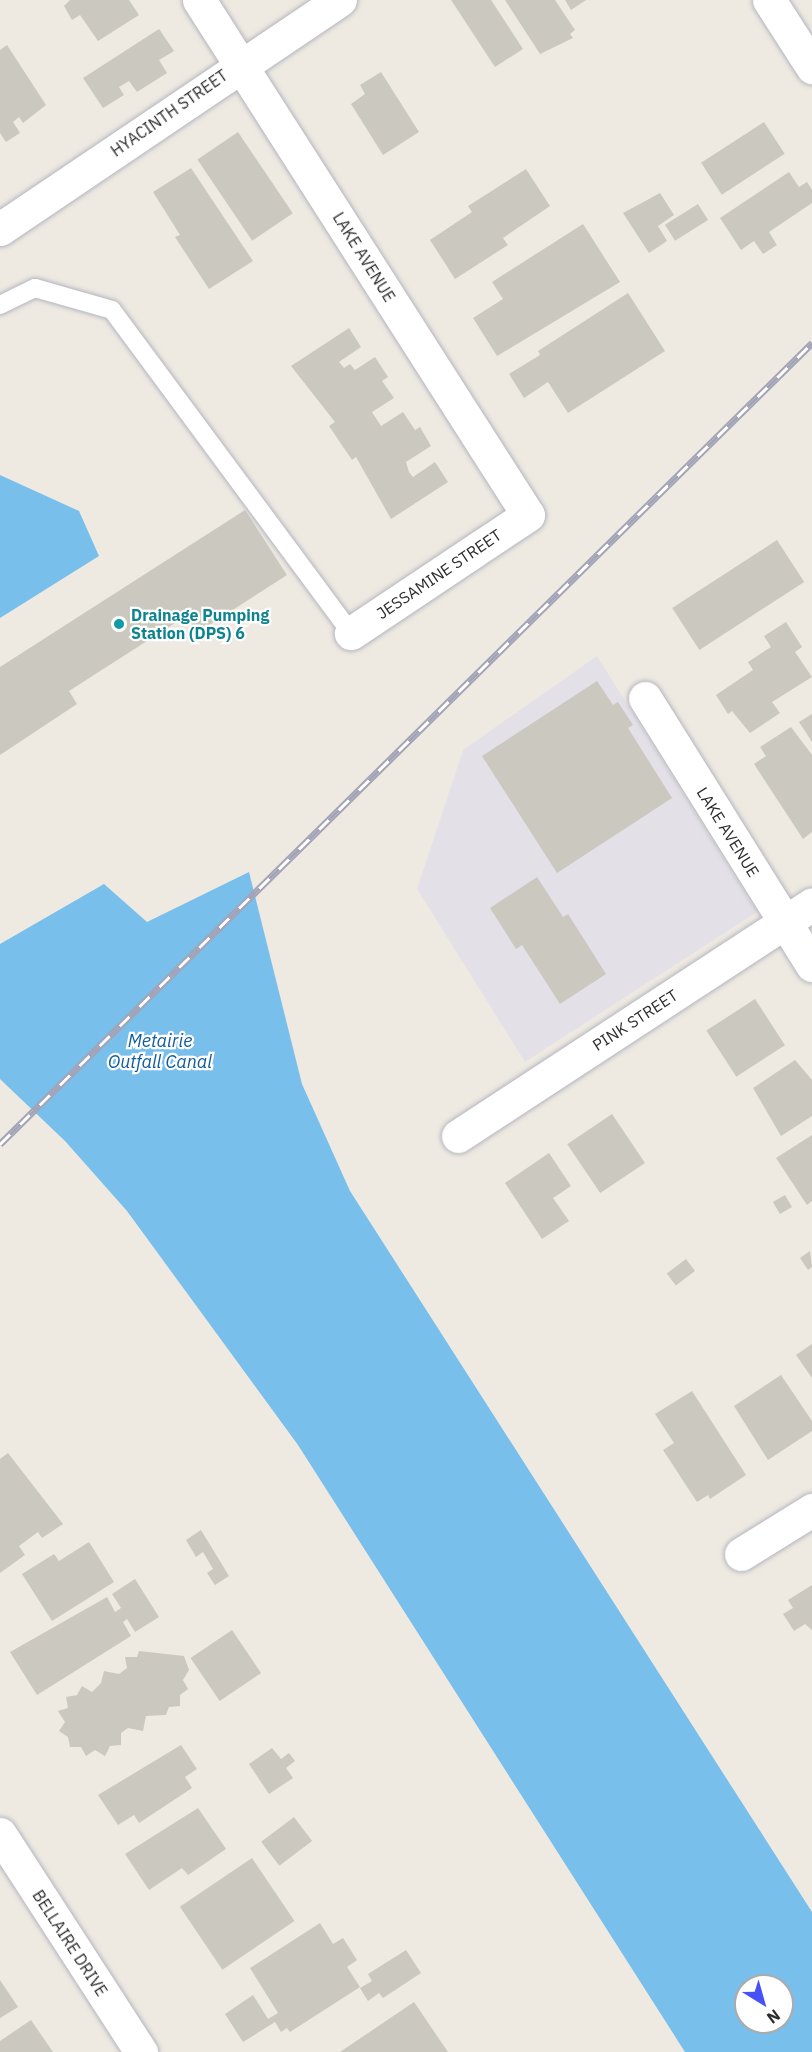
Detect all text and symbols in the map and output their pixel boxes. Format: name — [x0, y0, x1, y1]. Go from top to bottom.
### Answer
street label: HYACINTH STREET — [107, 66, 231, 160]
street label: LAKE AVENUE — [329, 209, 399, 305]
street label: JESSAMINE STREET — [373, 525, 505, 623]
place label: Drainage Pumping Station (DPS) 6 — [131, 605, 269, 643]
marker: Drainage Pumping Station (DPS) 6 — [112, 617, 126, 631]
street label: LAKE AVENUE — [693, 784, 763, 880]
street label: PINK STREET — [589, 985, 681, 1055]
water label: Metairie Outfall Canal — [108, 1031, 212, 1074]
street label: BELLAIRE DRIVE — [29, 1886, 111, 2000]
north arrow — [734, 1974, 794, 2034]
text: N — [763, 2005, 784, 2028]

